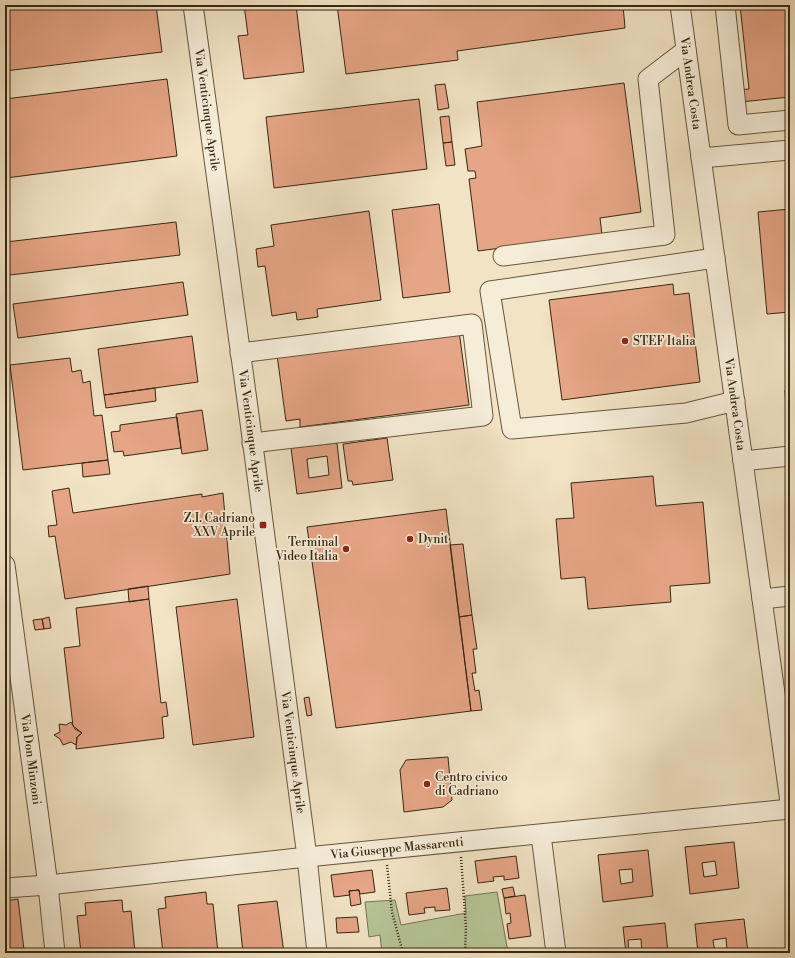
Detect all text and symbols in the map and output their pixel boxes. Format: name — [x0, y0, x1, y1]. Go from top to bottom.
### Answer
street label: Via Andrea Costa — [677, 35, 705, 131]
street label: Via Venticinque Aprile — [191, 47, 223, 172]
place label: STEF Italia — [633, 334, 696, 349]
marker: STEF Italia — [620, 336, 630, 346]
street label: Via Andrea Costa — [721, 356, 749, 452]
street label: Via Venticinque Aprile — [235, 368, 267, 493]
place label: Z.I. Cadriano XXV Aprile — [184, 511, 255, 540]
marker: Z.I. Cadriano XXV Aprile — [258, 520, 268, 530]
place label: Dynit — [418, 532, 449, 547]
marker: Dynit — [405, 534, 415, 544]
place label: Terminal Video Italia — [274, 535, 339, 564]
marker: Terminal Video Italia — [341, 544, 351, 554]
street label: Via Venticinque Aprile — [278, 689, 309, 815]
street label: Via Don Minzoni — [17, 712, 45, 806]
place label: Centro civico di Cadriano — [435, 770, 508, 799]
marker: Centro civico di Cadriano — [422, 779, 432, 789]
street label: Via Giuseppe Massarenti — [329, 834, 464, 862]

